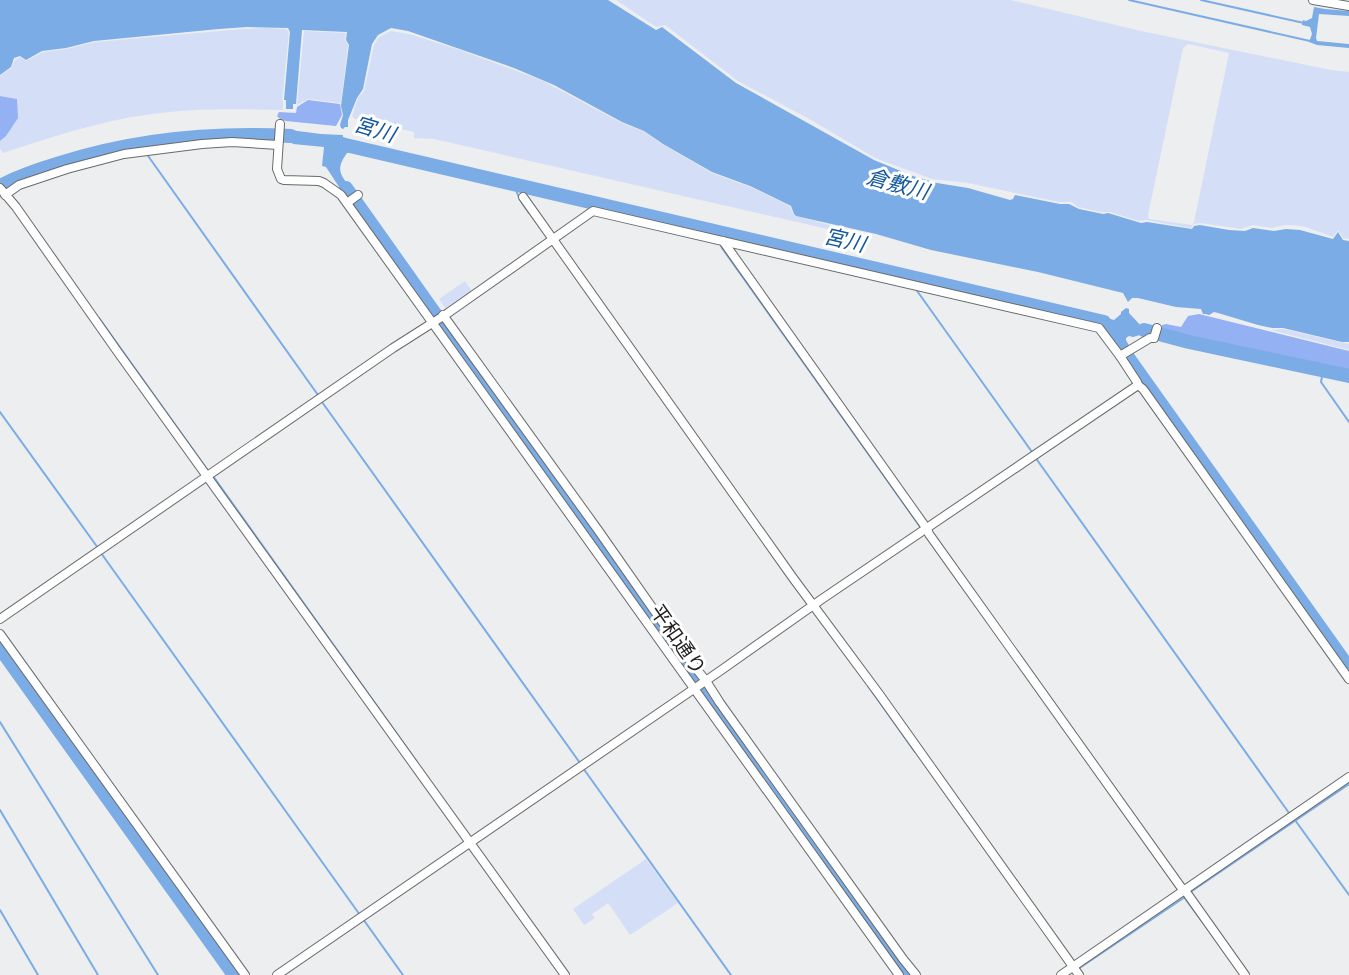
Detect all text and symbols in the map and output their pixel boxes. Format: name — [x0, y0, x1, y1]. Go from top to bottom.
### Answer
water label: 宮川 — [351, 110, 401, 147]
water label: 倉敷川 — [864, 163, 934, 204]
water label: 宮川 — [822, 222, 870, 256]
street label: 平和通り — [646, 599, 712, 679]

